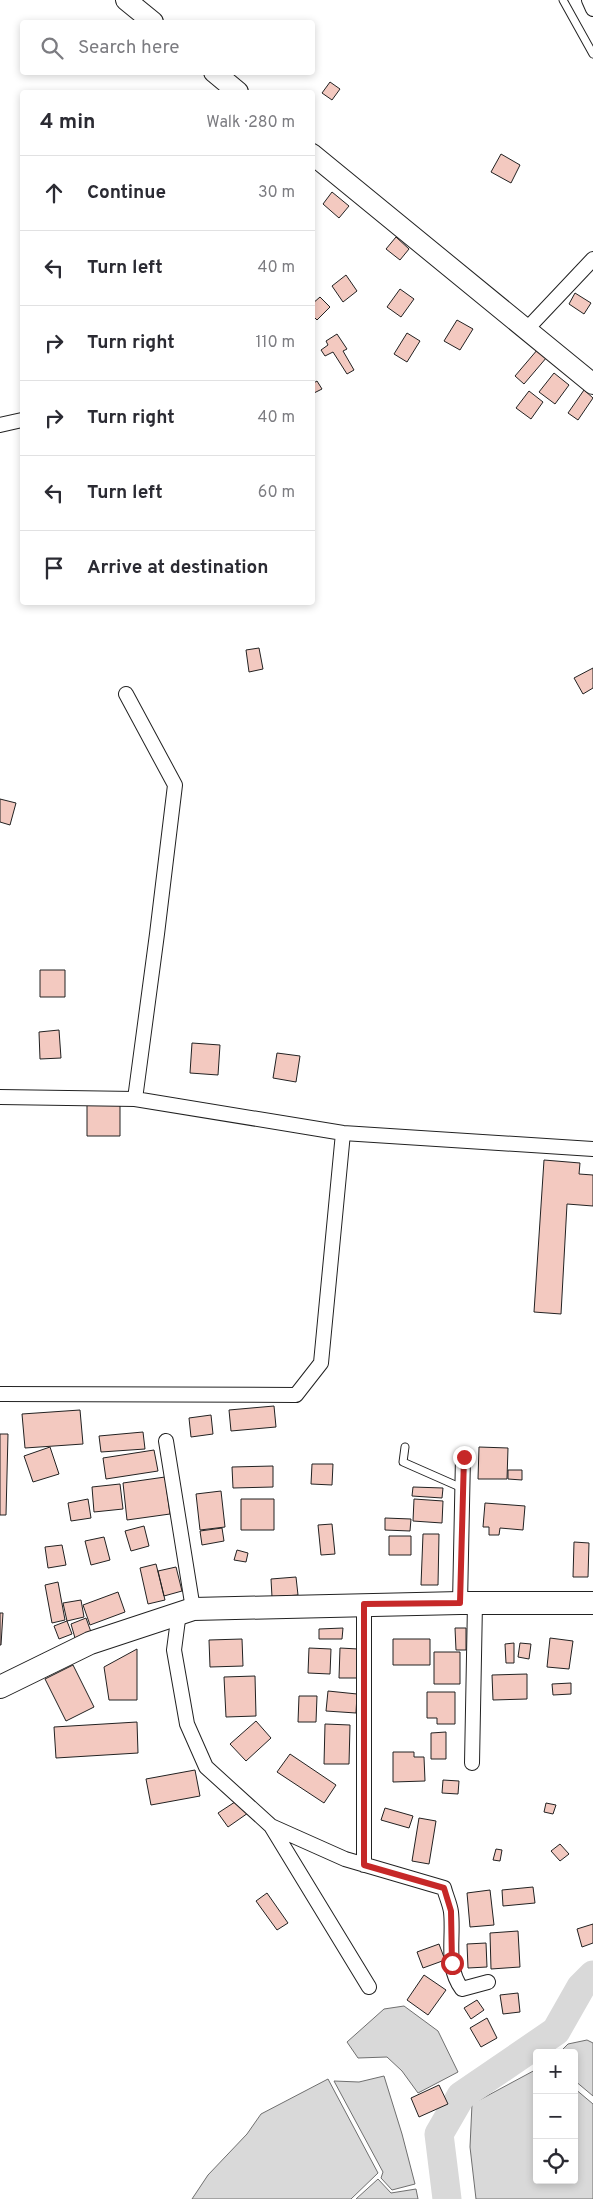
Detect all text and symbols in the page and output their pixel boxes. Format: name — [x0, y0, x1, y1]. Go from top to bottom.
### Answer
search box — [20, 20, 315, 75]
icon: search — [38, 34, 66, 62]
text: Search here — [78, 36, 180, 60]
text: 4 min — [40, 109, 96, 136]
text: Walk · 280 m — [206, 113, 295, 133]
icon: ahead — [40, 179, 68, 207]
text: Continue — [87, 181, 166, 205]
text: 30 m — [258, 183, 295, 203]
icon: left — [40, 254, 68, 282]
text: Turn left — [87, 256, 163, 280]
text: 40 m — [257, 258, 295, 278]
icon: right — [40, 329, 68, 357]
text: Turn right — [87, 331, 175, 355]
text: 110 m — [255, 333, 295, 353]
icon: right — [40, 404, 68, 432]
text: Turn right — [87, 406, 175, 430]
text: 40 m — [257, 408, 295, 428]
icon: left — [40, 479, 68, 507]
text: Turn left — [87, 481, 163, 505]
text: 60 m — [258, 483, 295, 503]
icon: arrive — [40, 554, 68, 582]
text: Arrive at destination — [87, 556, 268, 580]
route end — [453, 1446, 476, 1469]
route start — [441, 1952, 464, 1975]
map controls — [533, 2049, 578, 2184]
button: + — [533, 2049, 578, 2094]
button: − — [533, 2094, 578, 2139]
button: locate — [533, 2139, 578, 2184]

